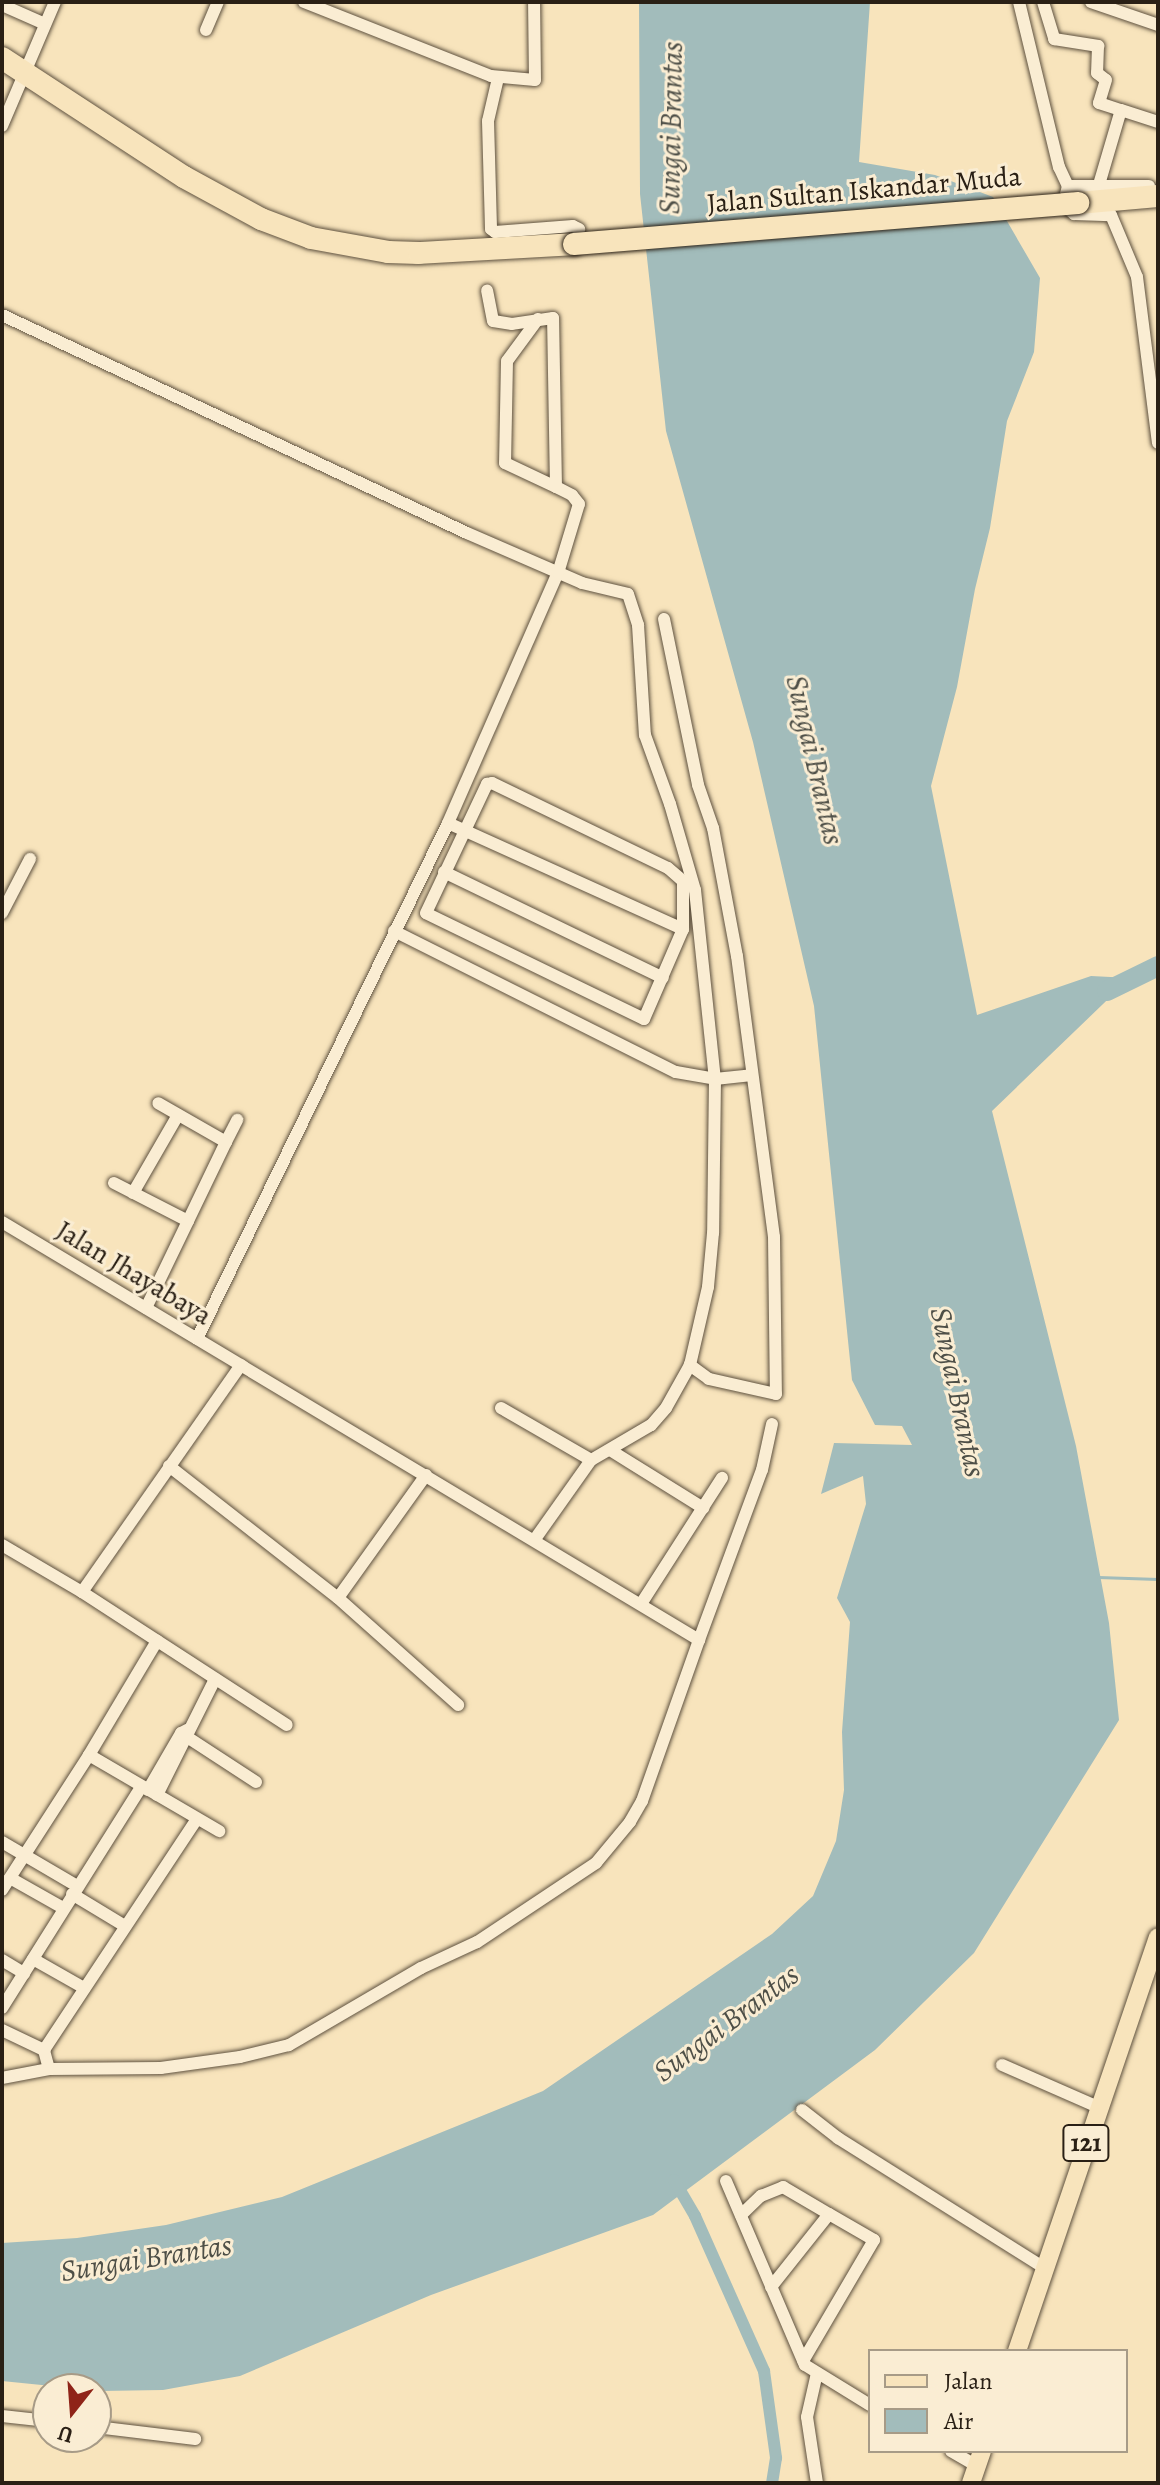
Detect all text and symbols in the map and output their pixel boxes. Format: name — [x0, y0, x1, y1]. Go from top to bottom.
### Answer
water label: Sungai Brantas — [651, 41, 691, 215]
street label: Jalan Sultan Iskandar Muda — [705, 160, 1023, 220]
water label: Sungai Brantas — [778, 672, 852, 848]
street label: Jalan Jhayabaya — [50, 1213, 218, 1333]
water label: Sungai Brantas — [922, 1304, 994, 1480]
water label: Sungai Brantas — [646, 1957, 806, 2089]
road number: 121 — [1062, 2121, 1110, 2165]
water label: Sungai Brantas — [58, 2227, 234, 2289]
legend — [868, 2349, 1128, 2453]
text: Jalan — [944, 2365, 993, 2397]
north arrow — [32, 2373, 112, 2453]
text: Air — [944, 2405, 974, 2437]
text: U — [54, 2418, 77, 2450]

